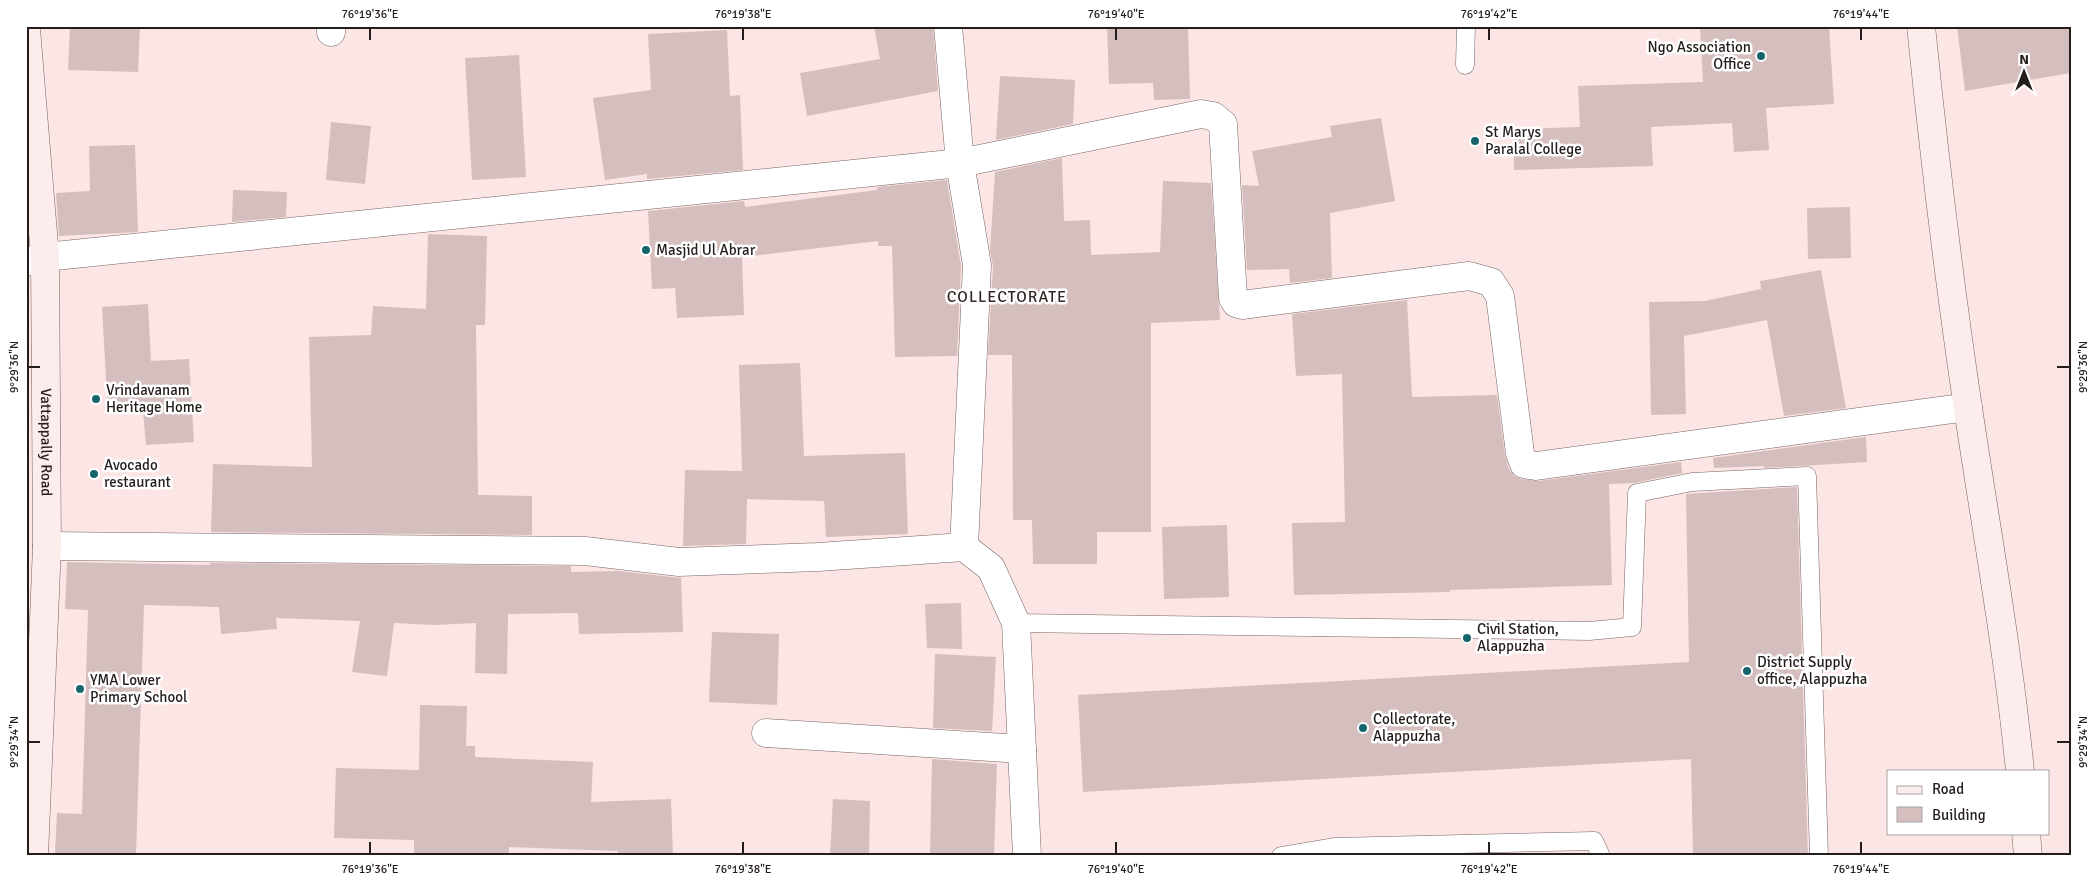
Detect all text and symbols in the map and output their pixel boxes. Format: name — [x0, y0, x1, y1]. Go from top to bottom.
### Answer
text: 76°19'36"E — [341, 7, 399, 22]
text: 76°19'38"E — [714, 7, 772, 22]
text: 76°19'40"E — [1087, 7, 1145, 22]
text: 76°19'42"E — [1460, 7, 1518, 22]
text: 76°19'44"E — [1832, 7, 1890, 22]
place label: Ngo Association Office — [1648, 38, 1751, 73]
north arrow — [2000, 48, 2050, 98]
marker: Ngo Association Office — [1755, 50, 1767, 62]
text: N — [2019, 51, 2029, 68]
place label: St Marys Paralal College — [1485, 123, 1582, 158]
marker: St Marys Paralal College — [1469, 135, 1481, 147]
place label: Masjid Ul Abrar — [656, 241, 756, 259]
marker: Masjid Ul Abrar — [640, 244, 652, 256]
district label: COLLECTORATE — [947, 287, 1067, 307]
text: 9°29'36"N — [7, 341, 22, 393]
text: 9°29'36"N — [2076, 341, 2091, 393]
place label: Vrindavanam Heritage Home — [106, 381, 202, 416]
street label: Vattappally Road — [37, 388, 56, 496]
marker: Vrindavanam Heritage Home — [90, 393, 102, 405]
place label: Avocado restaurant — [104, 456, 171, 491]
marker: Avocado restaurant — [88, 468, 100, 480]
place label: Civil Station, Alappuzha — [1477, 620, 1559, 655]
marker: Civil Station, Alappuzha — [1461, 632, 1473, 644]
place label: District Supply office, Alappuzha — [1757, 653, 1867, 688]
marker: District Supply office, Alappuzha — [1741, 665, 1753, 677]
place label: YMA Lower Primary School — [90, 671, 187, 706]
marker: YMA Lower Primary School — [74, 683, 86, 695]
place label: Collectorate, Alappuzha — [1373, 710, 1455, 745]
text: 9°29'34"N — [7, 716, 22, 768]
text: 9°29'34"N — [2076, 716, 2091, 768]
marker: Collectorate, Alappuzha — [1357, 722, 1369, 734]
legend — [1887, 770, 2050, 834]
text: Road — [1932, 780, 1964, 798]
text: Building — [1932, 806, 1986, 824]
text: 76°19'36"E — [341, 862, 399, 877]
text: 76°19'38"E — [714, 862, 772, 877]
text: 76°19'40"E — [1087, 862, 1145, 877]
text: 76°19'42"E — [1460, 862, 1518, 877]
text: 76°19'44"E — [1832, 862, 1890, 877]

